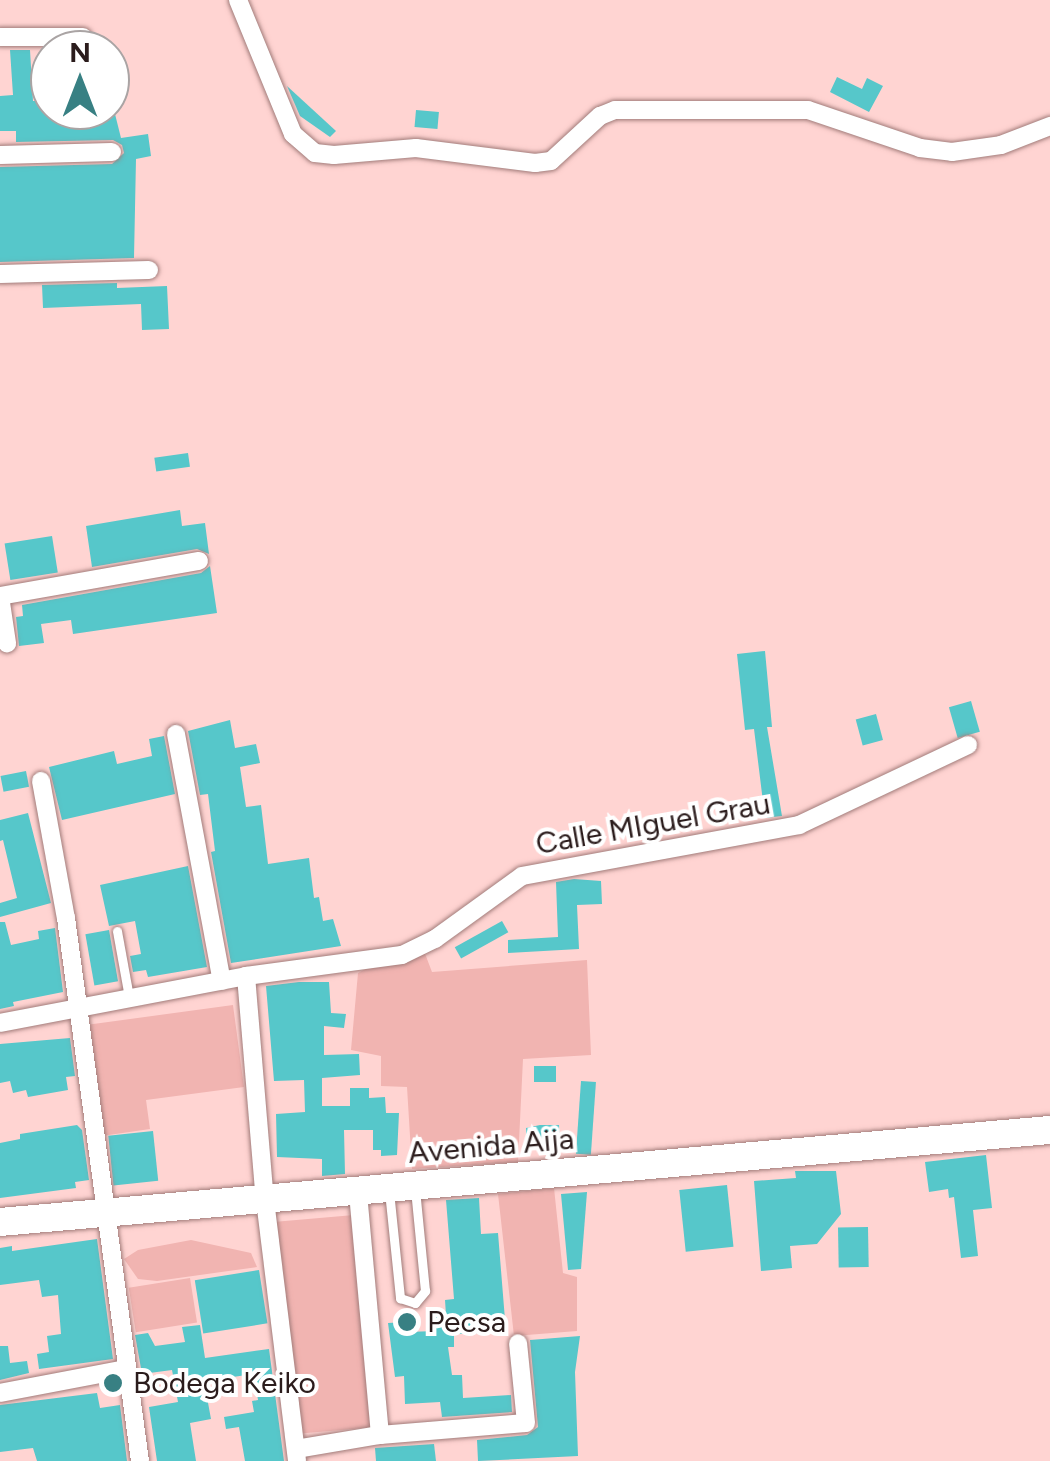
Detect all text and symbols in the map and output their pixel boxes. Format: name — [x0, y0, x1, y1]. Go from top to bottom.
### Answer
north arrow — [30, 30, 130, 130]
text: N — [69, 35, 91, 69]
street label: Calle MIguel Grau — [533, 786, 773, 862]
street label: Avenida Aija — [407, 1121, 575, 1171]
place label: Pecsa — [427, 1304, 506, 1340]
marker: Pecsa — [396, 1311, 418, 1333]
place label: Bodega Keiko — [133, 1365, 316, 1401]
marker: Bodega Keiko — [102, 1372, 124, 1394]

